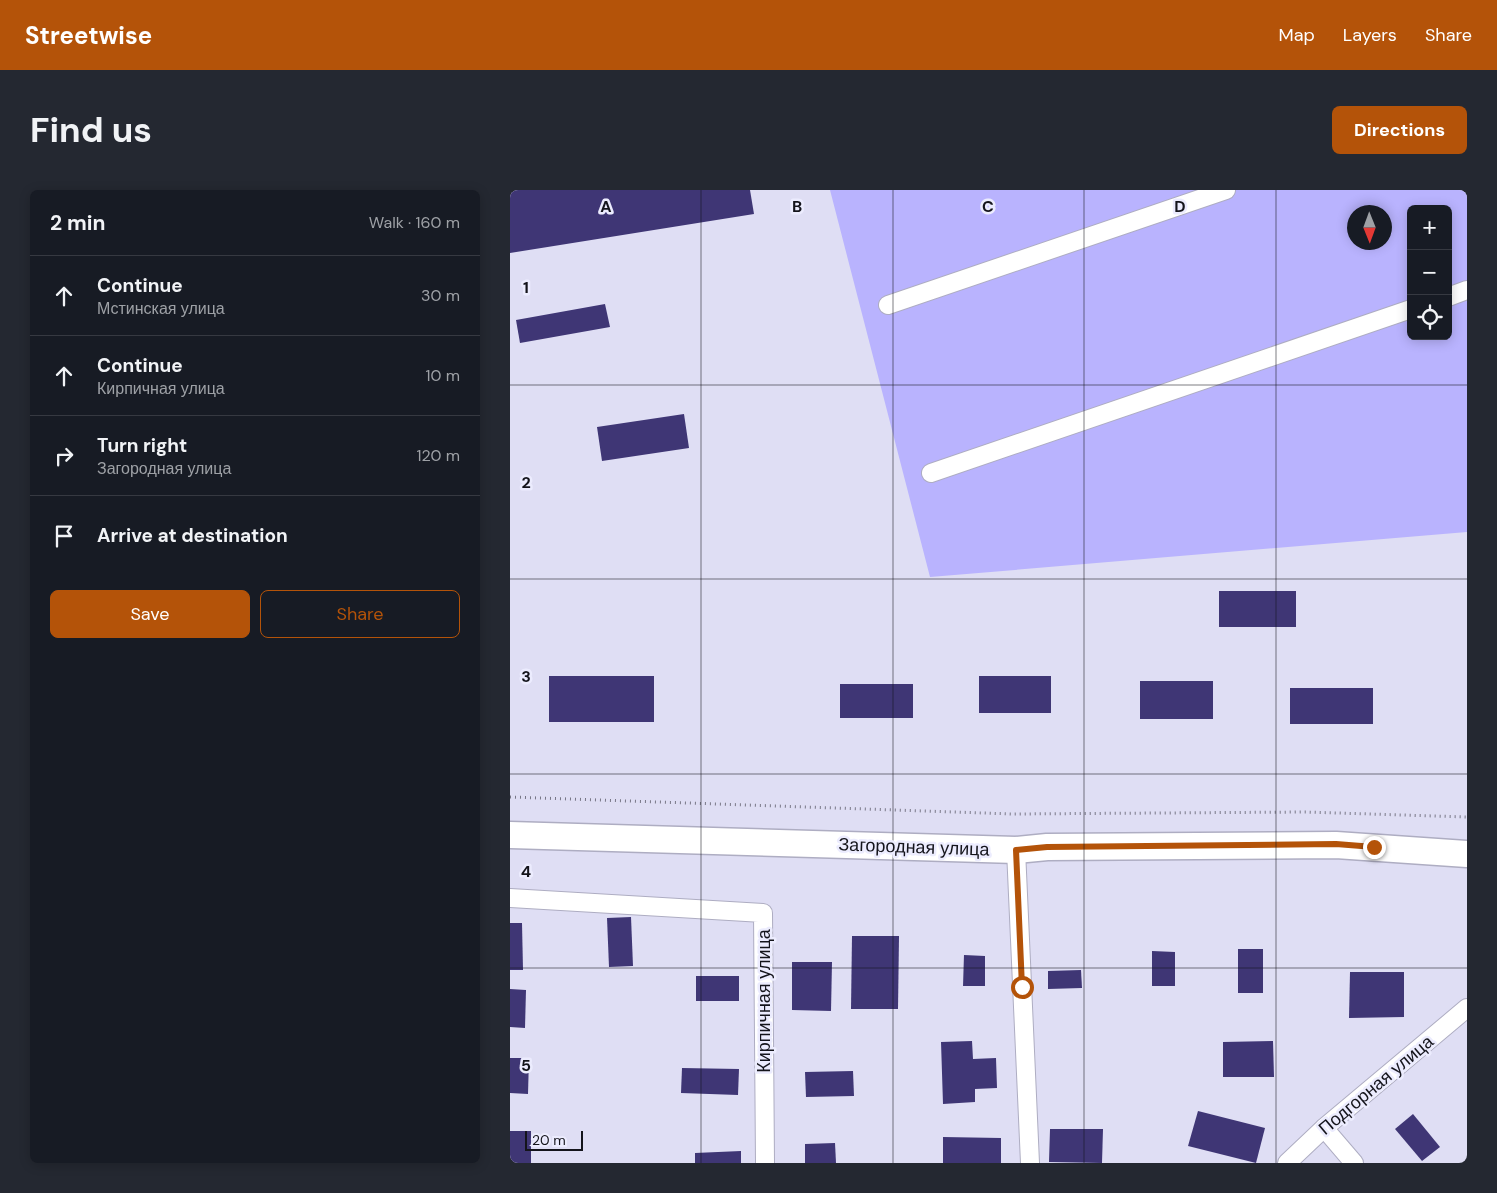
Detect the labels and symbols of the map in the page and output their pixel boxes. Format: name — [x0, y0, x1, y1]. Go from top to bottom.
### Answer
text: A — [600, 196, 612, 217]
text: B — [792, 196, 802, 217]
text: C — [982, 196, 994, 217]
text: D — [1174, 196, 1186, 217]
north arrow — [1347, 205, 1392, 250]
text: 1 — [523, 277, 529, 298]
text: 2 — [521, 472, 531, 493]
text: 3 — [521, 666, 531, 687]
street label: Загородная улица — [838, 832, 991, 862]
route end — [1363, 836, 1386, 859]
text: 4 — [521, 861, 531, 882]
street label: Кирпичная улица — [752, 928, 776, 1073]
route start — [1011, 976, 1034, 999]
street label: Подгорная улица — [1313, 1029, 1439, 1140]
text: 5 — [521, 1055, 531, 1076]
scale bar — [525, 1128, 582, 1151]

